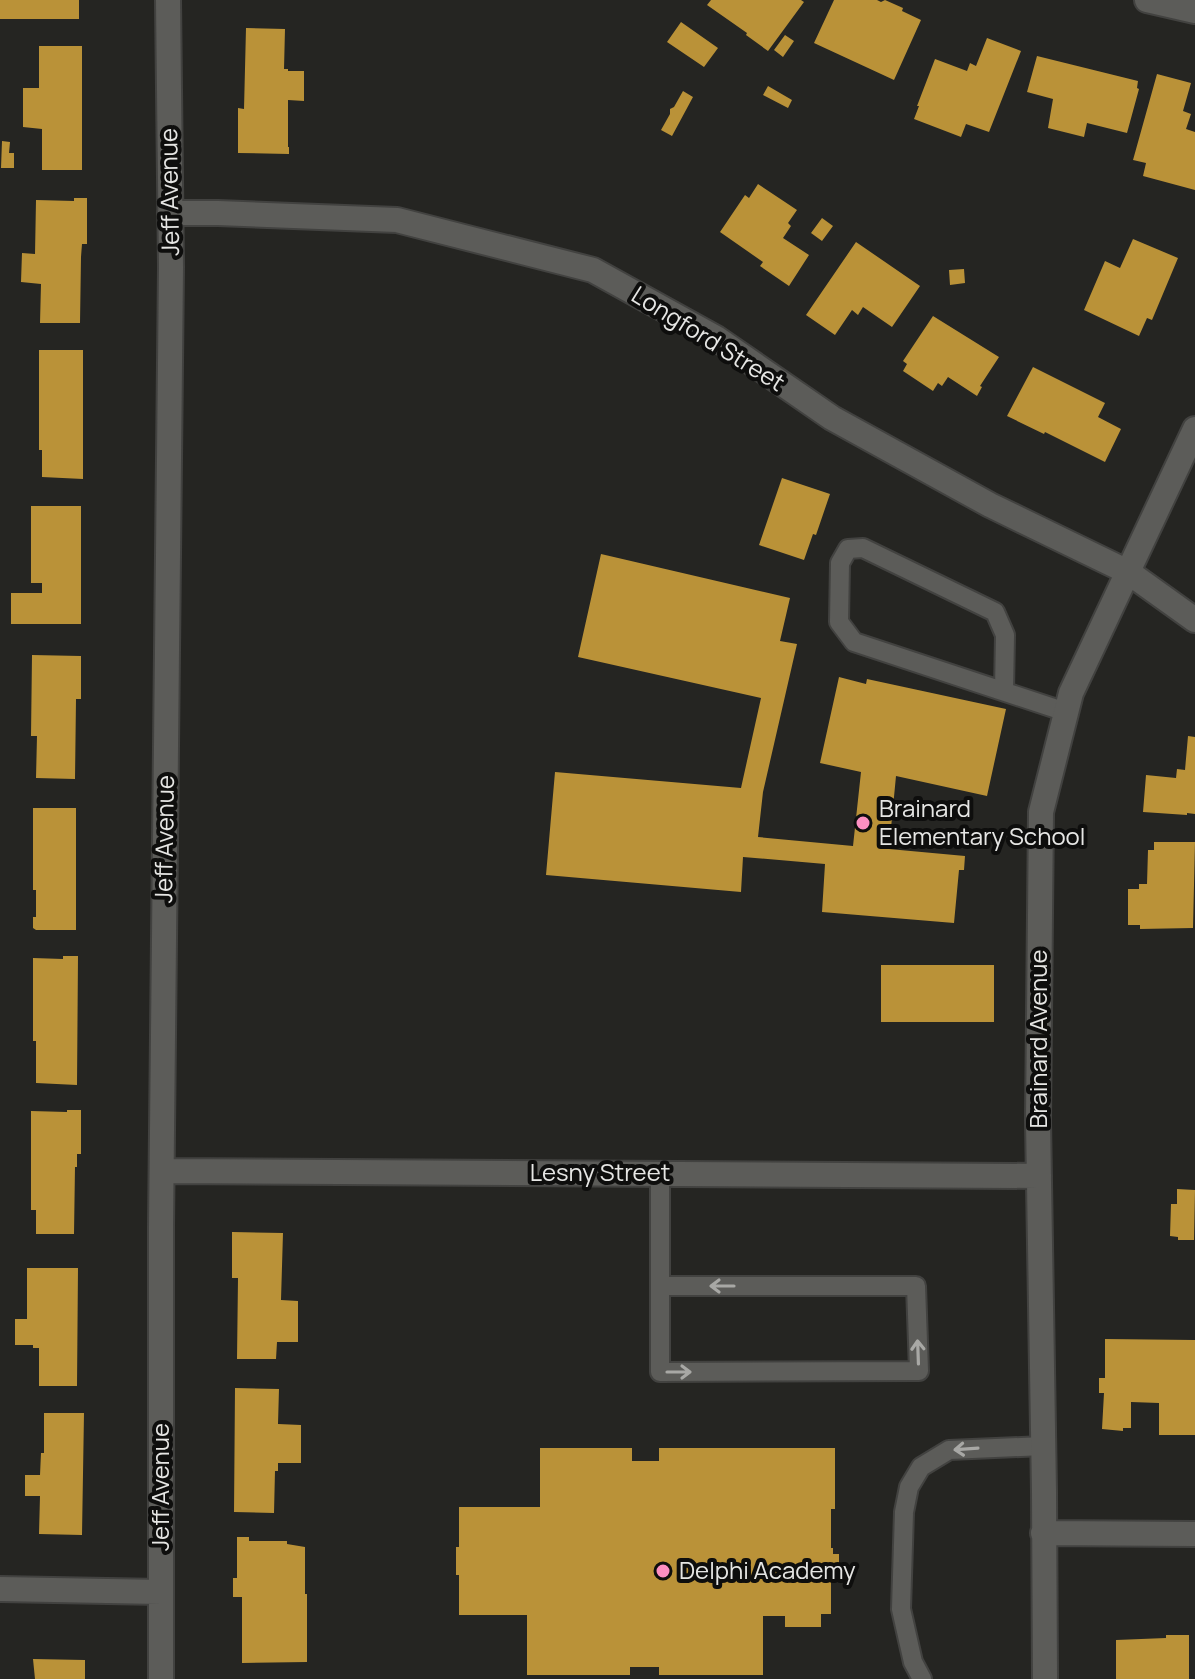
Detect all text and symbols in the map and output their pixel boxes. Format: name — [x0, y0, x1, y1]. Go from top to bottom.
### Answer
street label: Jeff Avenue — [151, 128, 186, 256]
street label: Longford Street — [626, 277, 792, 398]
street label: Jeff Avenue — [146, 775, 181, 903]
place label: Brainard Elementary School — [879, 791, 1085, 852]
marker: Brainard Elementary School — [854, 814, 872, 832]
street label: Brainard Avenue — [1021, 949, 1054, 1129]
street label: Lesny Street — [530, 1155, 670, 1188]
one-way arrow — [709, 1278, 736, 1294]
one-way arrow — [911, 1339, 926, 1366]
one-way arrow — [665, 1364, 692, 1380]
street label: Jeff Avenue — [143, 1423, 176, 1551]
one-way arrow — [953, 1442, 979, 1457]
place label: Delphi Academy — [679, 1553, 856, 1586]
marker: Delphi Academy — [654, 1562, 672, 1580]

